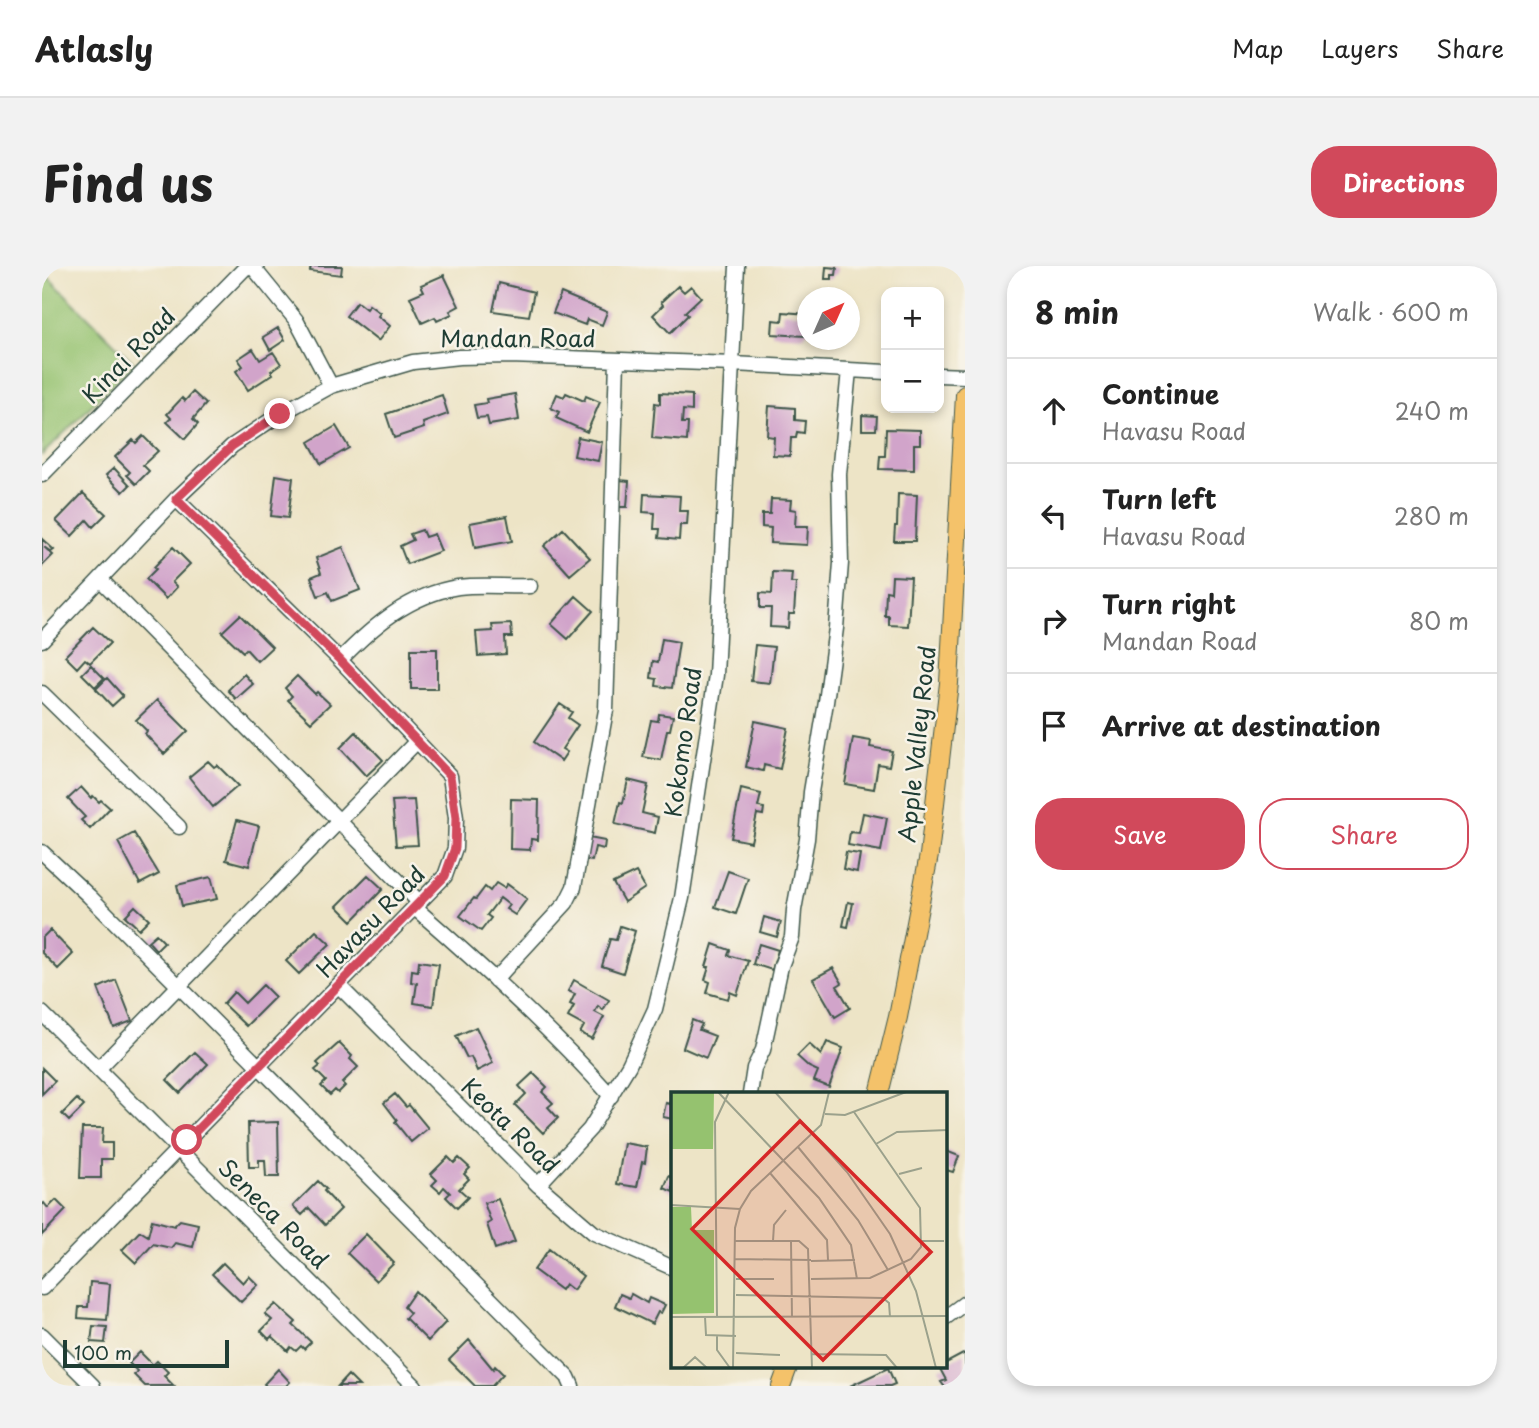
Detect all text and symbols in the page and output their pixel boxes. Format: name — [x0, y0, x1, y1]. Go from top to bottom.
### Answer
text: Atlasly — [35, 23, 153, 73]
text: Map — [1232, 30, 1283, 66]
text: Layers — [1321, 30, 1398, 66]
text: Share — [1436, 30, 1504, 66]
text: Find us — [42, 145, 213, 219]
button: Directions — [1311, 146, 1497, 218]
north arrow — [797, 287, 860, 350]
map controls — [881, 287, 944, 413]
button: + — [881, 287, 944, 350]
text: 8 min — [1035, 289, 1119, 334]
text: Walk · 600 m — [1313, 294, 1469, 329]
street label: Kinai Road — [73, 299, 183, 411]
street label: Mandan Road — [440, 320, 596, 355]
button: − — [881, 350, 944, 413]
text: Continue — [1102, 374, 1219, 413]
icon: ahead — [1035, 392, 1073, 430]
text: 240 m — [1395, 393, 1469, 428]
route end — [264, 398, 295, 429]
text: Havasu Road — [1102, 413, 1246, 448]
text: Turn left — [1102, 479, 1217, 518]
icon: left — [1035, 497, 1073, 535]
text: 280 m — [1394, 498, 1469, 533]
text: Havasu Road — [1102, 518, 1246, 553]
text: Turn right — [1102, 584, 1236, 623]
icon: right — [1035, 602, 1073, 640]
text: 80 m — [1409, 603, 1469, 638]
text: Mandan Road — [1102, 623, 1258, 658]
street label: Apple Valley Road — [888, 644, 944, 844]
street label: Kokomo Road — [654, 665, 710, 819]
text: Arrive at destination — [1102, 706, 1381, 745]
icon: arrive — [1035, 707, 1073, 745]
button: Save — [1035, 798, 1245, 870]
button: Share — [1259, 798, 1469, 870]
street label: Havasu Road — [307, 857, 433, 985]
street label: Keota Road — [454, 1069, 568, 1181]
inset map — [671, 1092, 948, 1368]
route start — [171, 1124, 202, 1155]
street label: Seneca Road — [211, 1150, 337, 1276]
scale bar — [63, 1337, 229, 1369]
text: 100 m — [74, 1338, 132, 1366]

